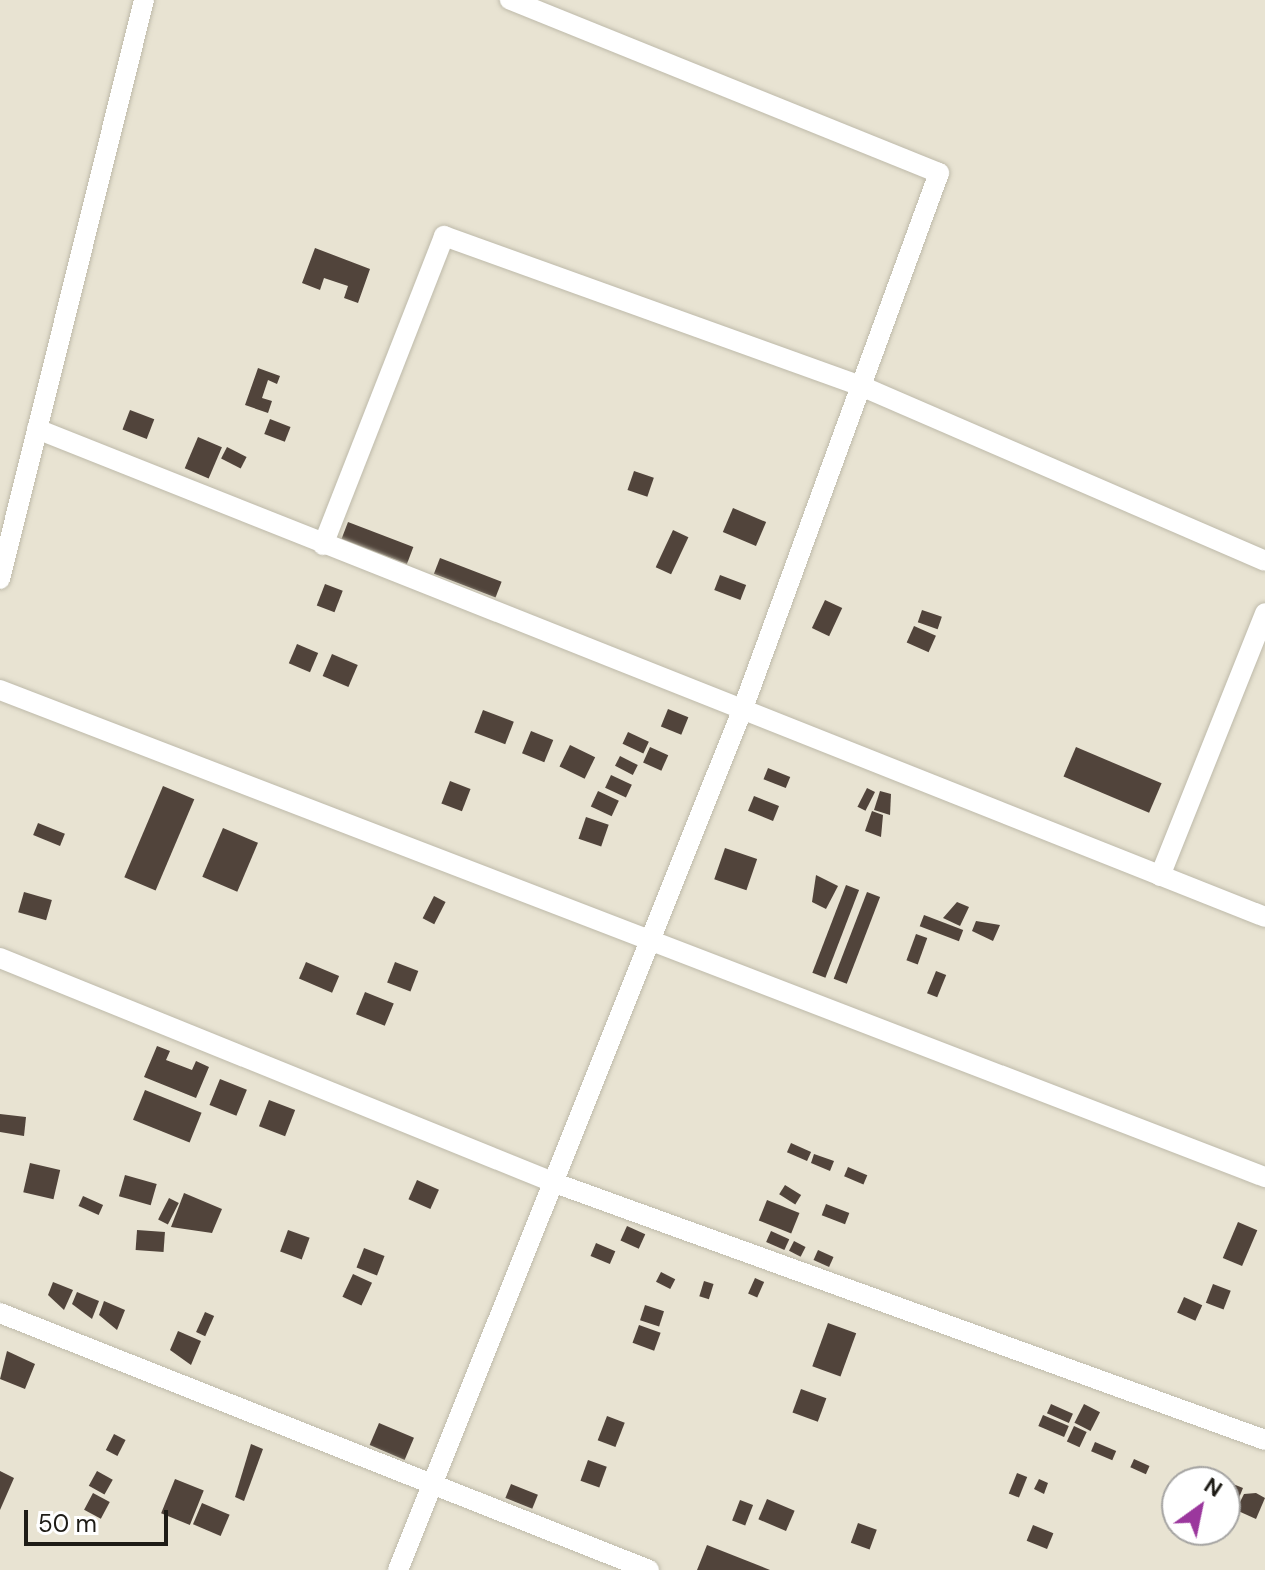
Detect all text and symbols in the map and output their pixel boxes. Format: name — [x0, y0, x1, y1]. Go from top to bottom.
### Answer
north arrow — [1161, 1466, 1241, 1546]
text: N — [1199, 1471, 1228, 1504]
scale bar — [28, 1494, 172, 1544]
text: 50 m — [38, 1508, 97, 1539]

